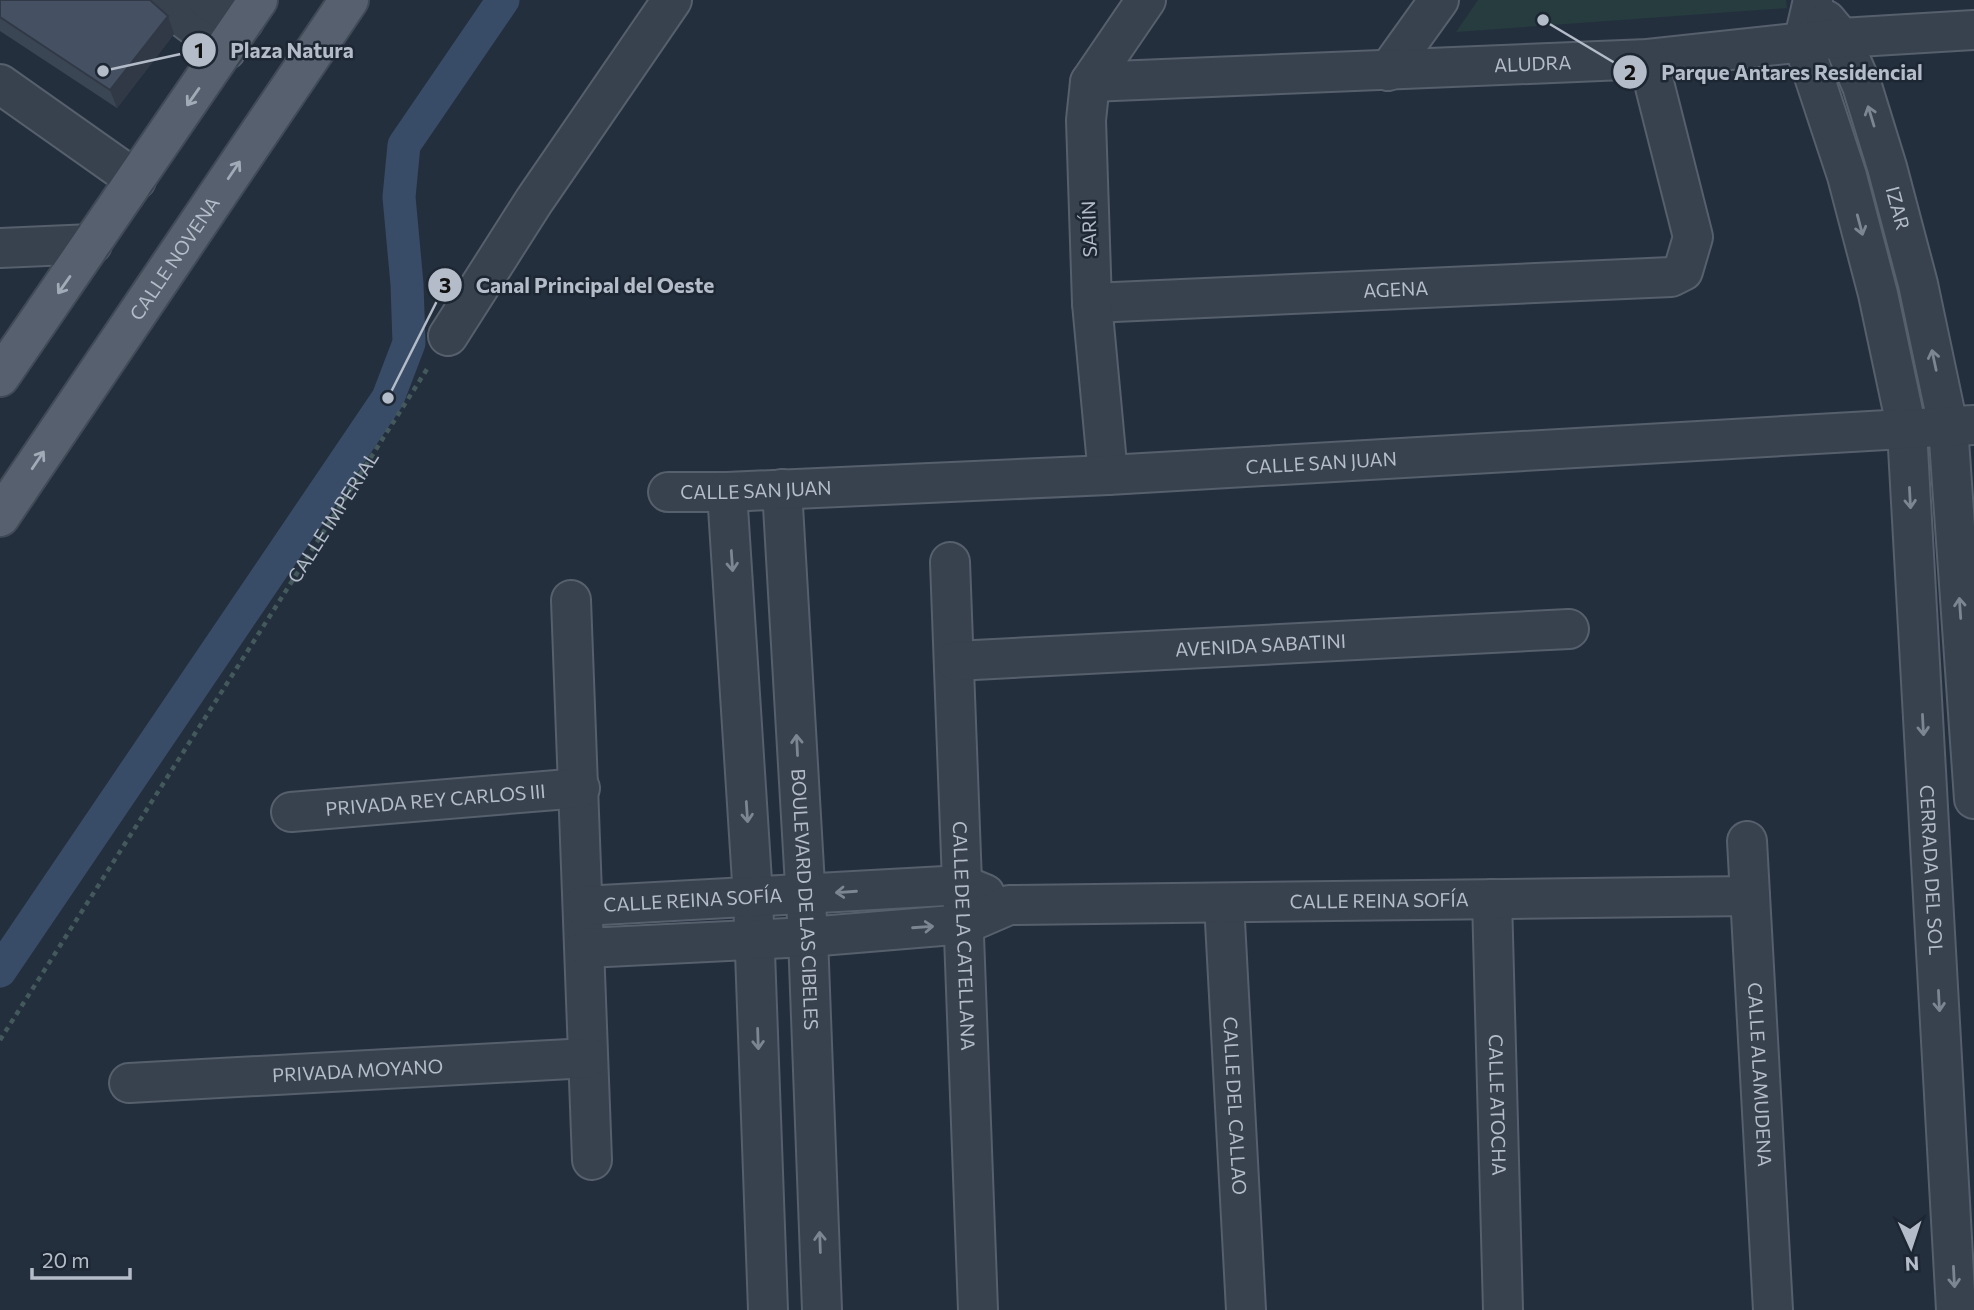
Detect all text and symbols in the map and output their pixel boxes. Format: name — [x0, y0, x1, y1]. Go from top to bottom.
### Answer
callout: Plaza Natura — [181, 29, 368, 71]
text: 1 — [194, 37, 204, 62]
text: Plaza Natura — [230, 37, 354, 62]
street label: ALUDRA — [1493, 50, 1572, 76]
callout: Parque Antares Residencial — [1612, 51, 1937, 93]
text: 2 — [1624, 59, 1636, 84]
text: Parque Antares Residencial — [1661, 59, 1923, 84]
one-way arrow — [186, 87, 200, 106]
one-way arrow — [1864, 105, 1876, 127]
one-way arrow — [227, 161, 241, 180]
street label: IZAR — [1882, 184, 1915, 232]
street label: CALLE NOVENA — [124, 192, 224, 324]
street label: SARÍN — [1076, 200, 1101, 258]
one-way arrow — [1854, 213, 1867, 236]
callout: Canal Principal del Oeste — [427, 264, 729, 306]
text: 3 — [439, 272, 451, 297]
text: Canal Principal del Oeste — [476, 272, 714, 297]
one-way arrow — [57, 275, 71, 294]
street label: AGENA — [1363, 276, 1429, 302]
one-way arrow — [1926, 349, 1940, 372]
street label: CALLE IMPERIAL — [282, 446, 383, 587]
street label: CALLE SAN JUAN — [1245, 446, 1397, 478]
one-way arrow — [31, 451, 45, 470]
street label: CALLE SAN JUAN — [680, 475, 832, 503]
one-way arrow — [1904, 486, 1917, 509]
one-way arrow — [725, 549, 738, 572]
one-way arrow — [1954, 597, 1967, 620]
street label: AVENIDA SABATINI — [1175, 629, 1347, 661]
one-way arrow — [1917, 713, 1930, 736]
one-way arrow — [790, 734, 803, 757]
street label: BOULEVARD DE LAS CIBELES — [787, 768, 823, 1031]
street label: PRIVADA REY CARLOS III — [325, 779, 546, 820]
street label: CERRADA DEL SOL — [1916, 784, 1948, 956]
one-way arrow — [741, 800, 754, 823]
street label: CALLE DE LA CATELLANA — [949, 821, 980, 1051]
street label: CALLE REINA SOFÍA — [603, 883, 783, 916]
one-way arrow — [835, 885, 858, 898]
street label: CALLE REINA SOFÍA — [1289, 887, 1469, 913]
one-way arrow — [911, 920, 934, 933]
street label: CALLE ALAMUDENA — [1744, 982, 1777, 1167]
one-way arrow — [1932, 989, 1945, 1012]
street label: CALLE DEL CALLAO — [1219, 1016, 1252, 1195]
one-way arrow — [752, 1028, 765, 1051]
street label: CALLE ATOCHA — [1485, 1034, 1511, 1176]
street label: PRIVADA MOYANO — [271, 1054, 444, 1086]
north arrow — [1876, 1212, 1946, 1282]
one-way arrow — [813, 1231, 826, 1254]
scale bar — [32, 1236, 130, 1280]
text: 20 m — [42, 1247, 90, 1272]
text: N — [1904, 1253, 1920, 1276]
one-way arrow — [1948, 1265, 1961, 1288]

